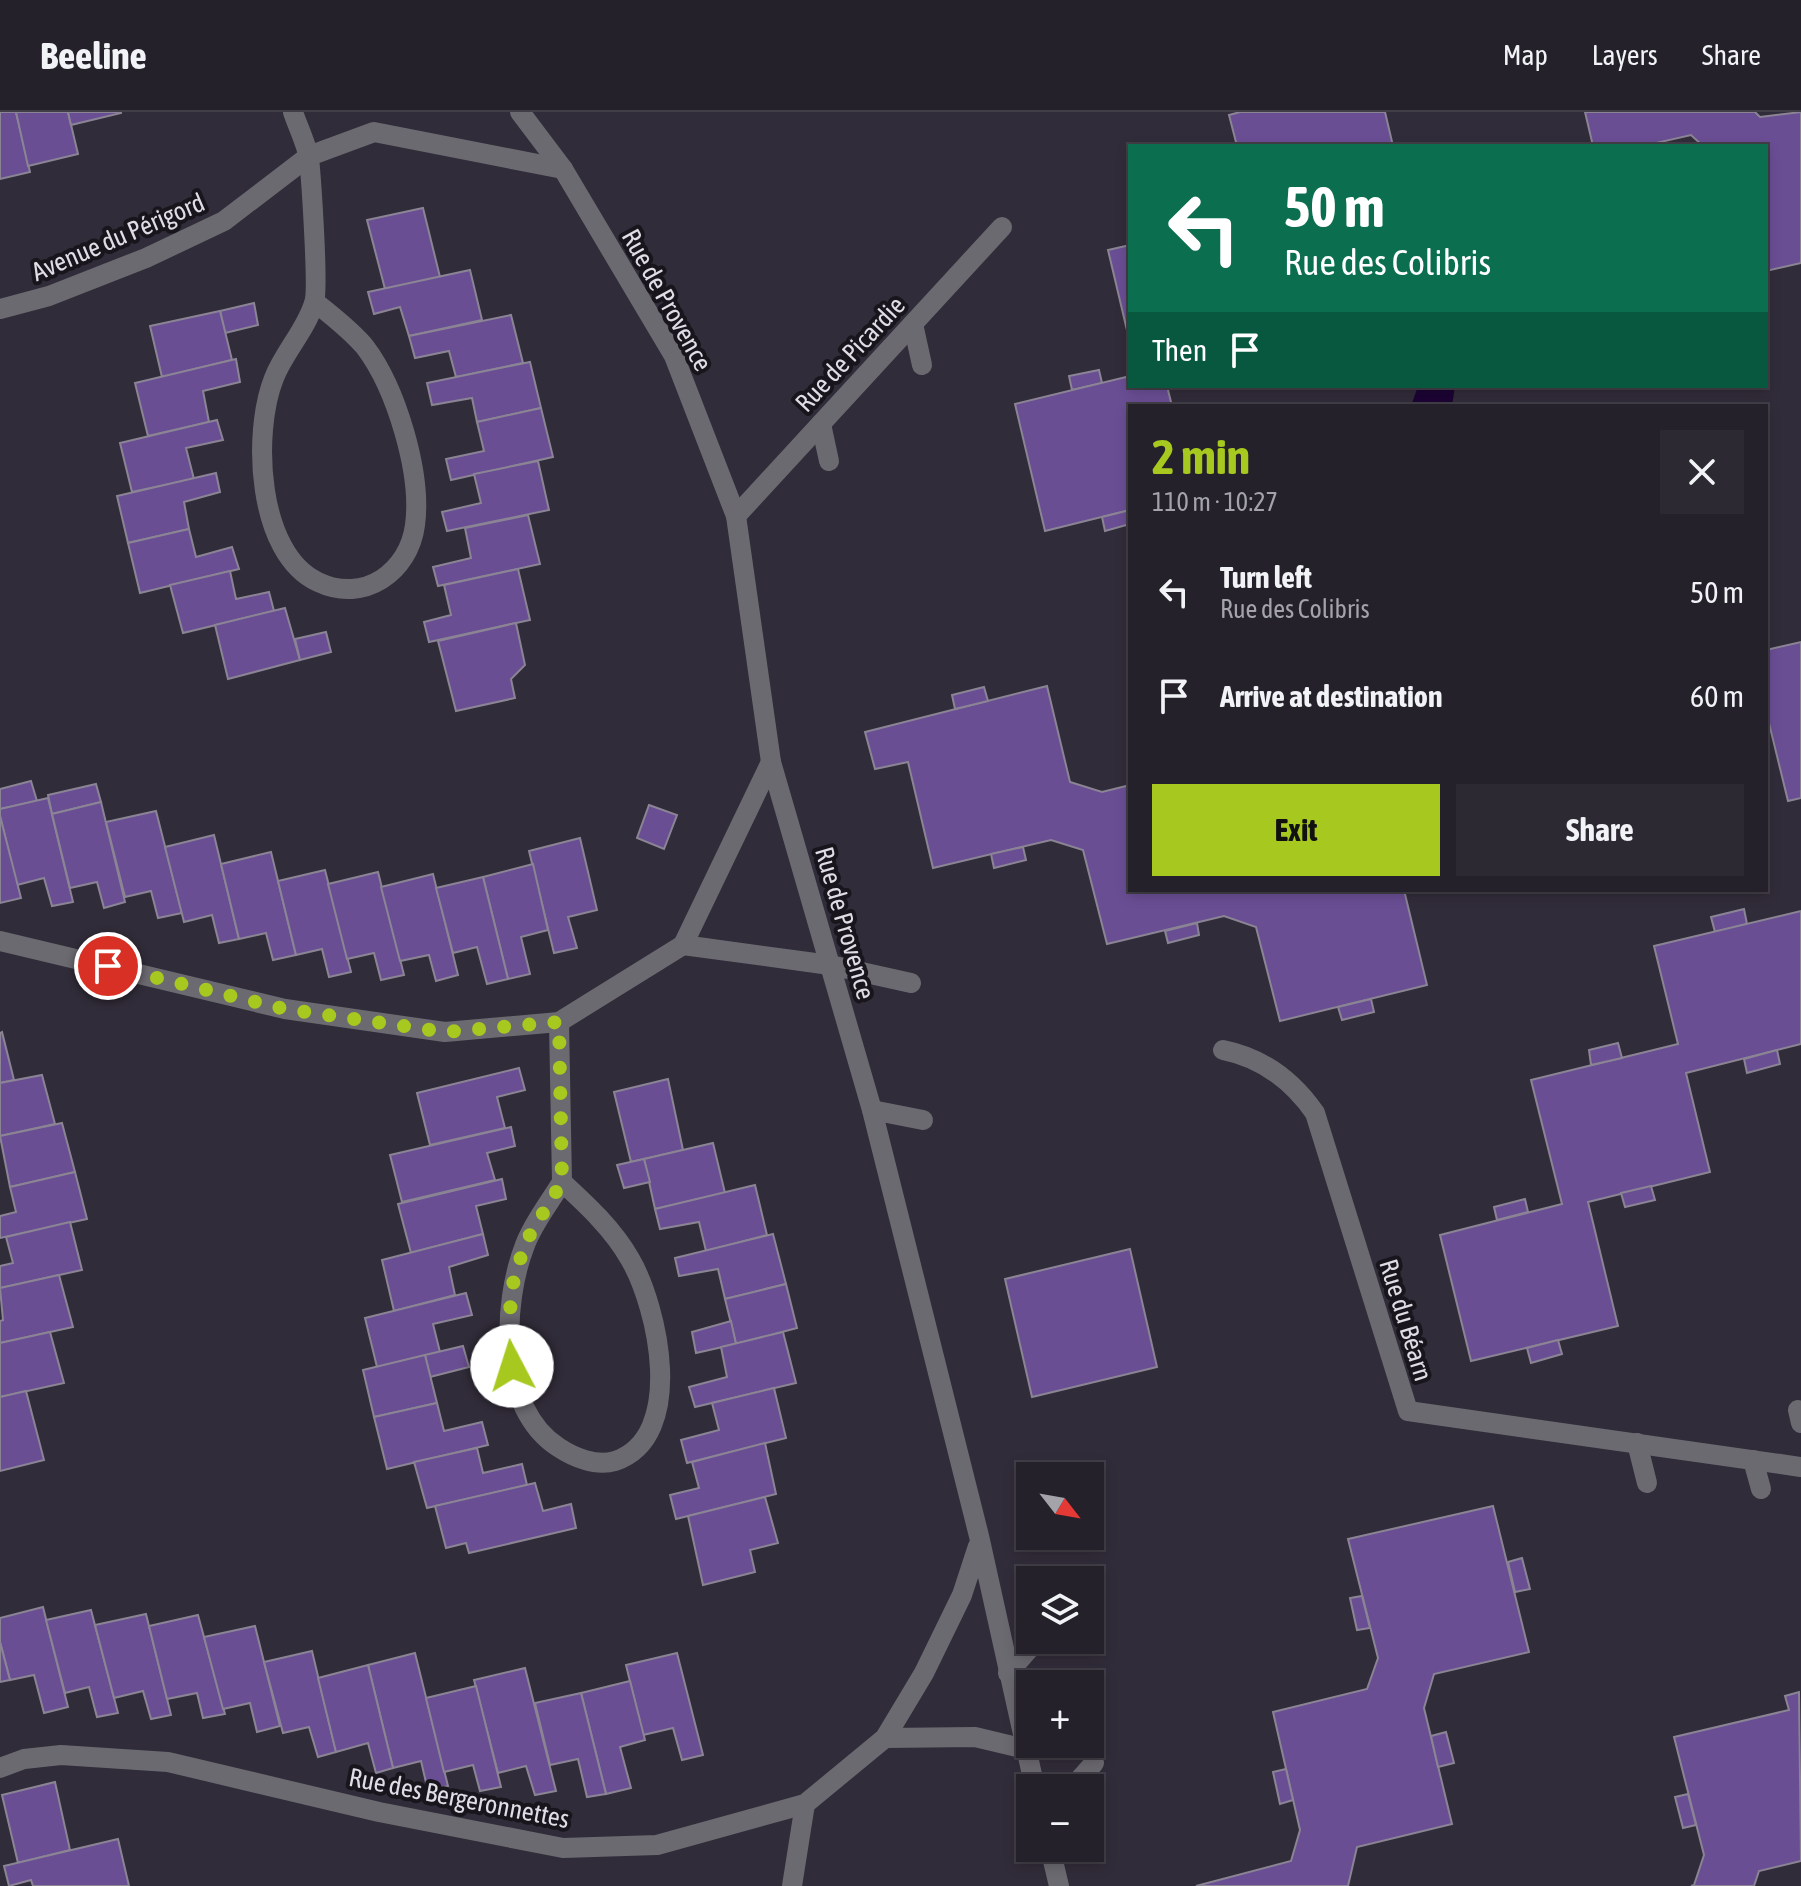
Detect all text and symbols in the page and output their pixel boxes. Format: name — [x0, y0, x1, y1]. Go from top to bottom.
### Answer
text: Beeline — [40, 34, 147, 77]
text: Map — [1503, 39, 1548, 71]
text: Layers — [1592, 39, 1658, 71]
text: Share — [1702, 39, 1761, 71]
text: 50 m — [1284, 175, 1385, 239]
icon: left — [1152, 176, 1256, 280]
street label: Avenue du Périgord — [27, 187, 209, 287]
street label: Rue de Provence — [616, 224, 718, 376]
text: Rue des Colibris — [1284, 241, 1491, 283]
street label: Rue de Picardie — [789, 290, 911, 418]
icon: arrive — [1223, 328, 1267, 372]
text: Then — [1152, 333, 1207, 367]
text: 2 min — [1152, 429, 1250, 484]
button: close — [1660, 430, 1744, 514]
text: 110 m · 10:27 — [1152, 487, 1278, 517]
text: Turn left — [1220, 560, 1312, 594]
icon: left — [1152, 570, 1196, 614]
text: 50 m — [1690, 575, 1744, 609]
text: Rue des Colibris — [1220, 594, 1370, 624]
icon: arrive — [1152, 674, 1196, 718]
text: Arrive at destination — [1220, 679, 1442, 713]
text: 60 m — [1690, 679, 1744, 713]
button: Exit — [1152, 784, 1440, 876]
button: Share — [1456, 784, 1744, 876]
street label: Rue de Provence — [809, 843, 881, 1003]
pin — [74, 932, 142, 1000]
icon: arrive — [86, 944, 130, 988]
street label: Rue du Béarn — [1373, 1255, 1439, 1385]
position arrow — [470, 1324, 554, 1408]
north arrow — [1016, 1462, 1104, 1550]
map controls — [1016, 1462, 1104, 1862]
button: layers — [1016, 1566, 1104, 1654]
button: + — [1016, 1670, 1104, 1758]
street label: Rue des Bergeronnettes — [346, 1762, 572, 1834]
button: − — [1016, 1774, 1104, 1862]

